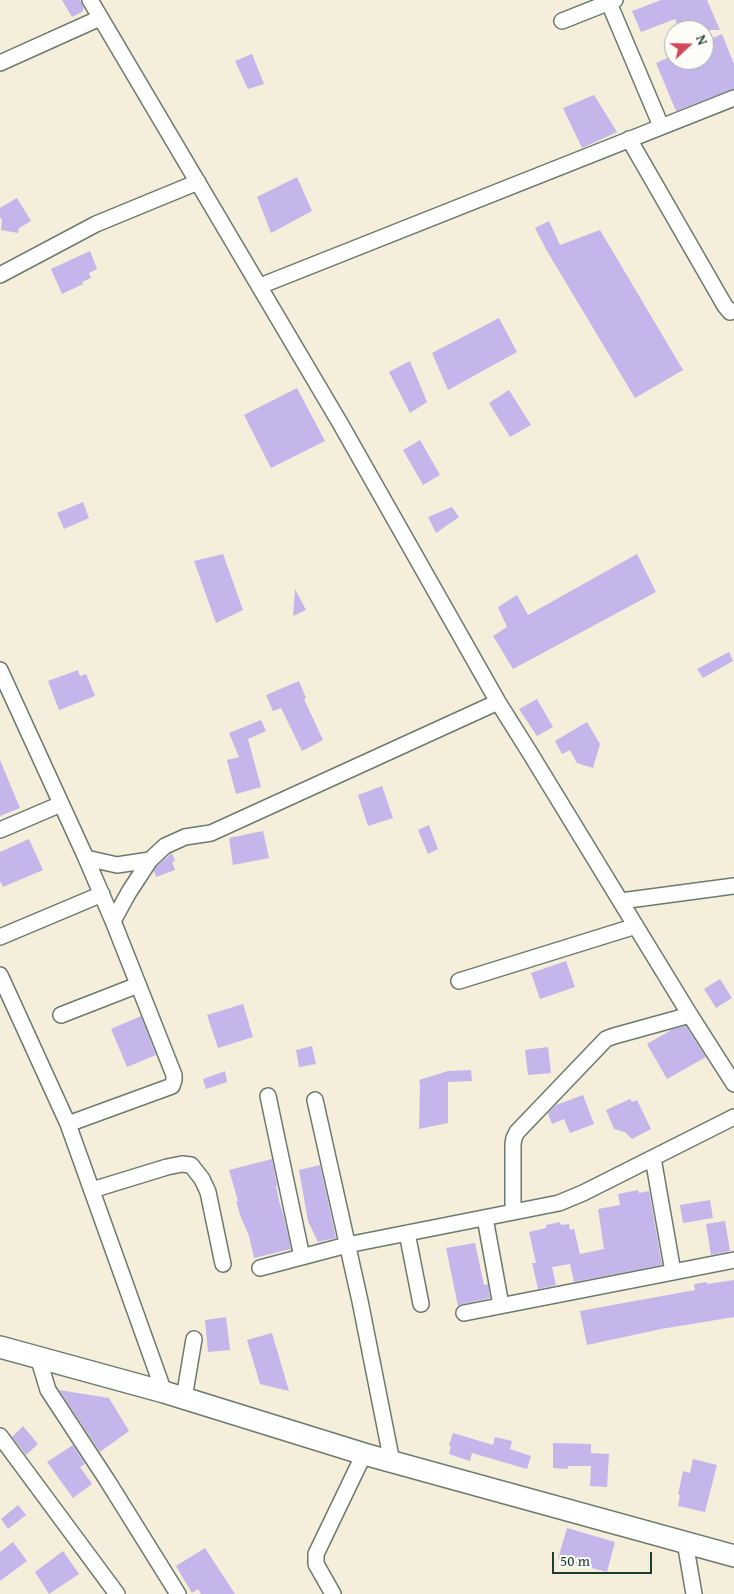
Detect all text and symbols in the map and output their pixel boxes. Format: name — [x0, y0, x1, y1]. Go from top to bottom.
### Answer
north arrow — [664, 20, 714, 70]
text: N — [691, 32, 713, 48]
scale bar — [554, 1542, 654, 1574]
text: 50 m — [560, 1550, 590, 1571]

